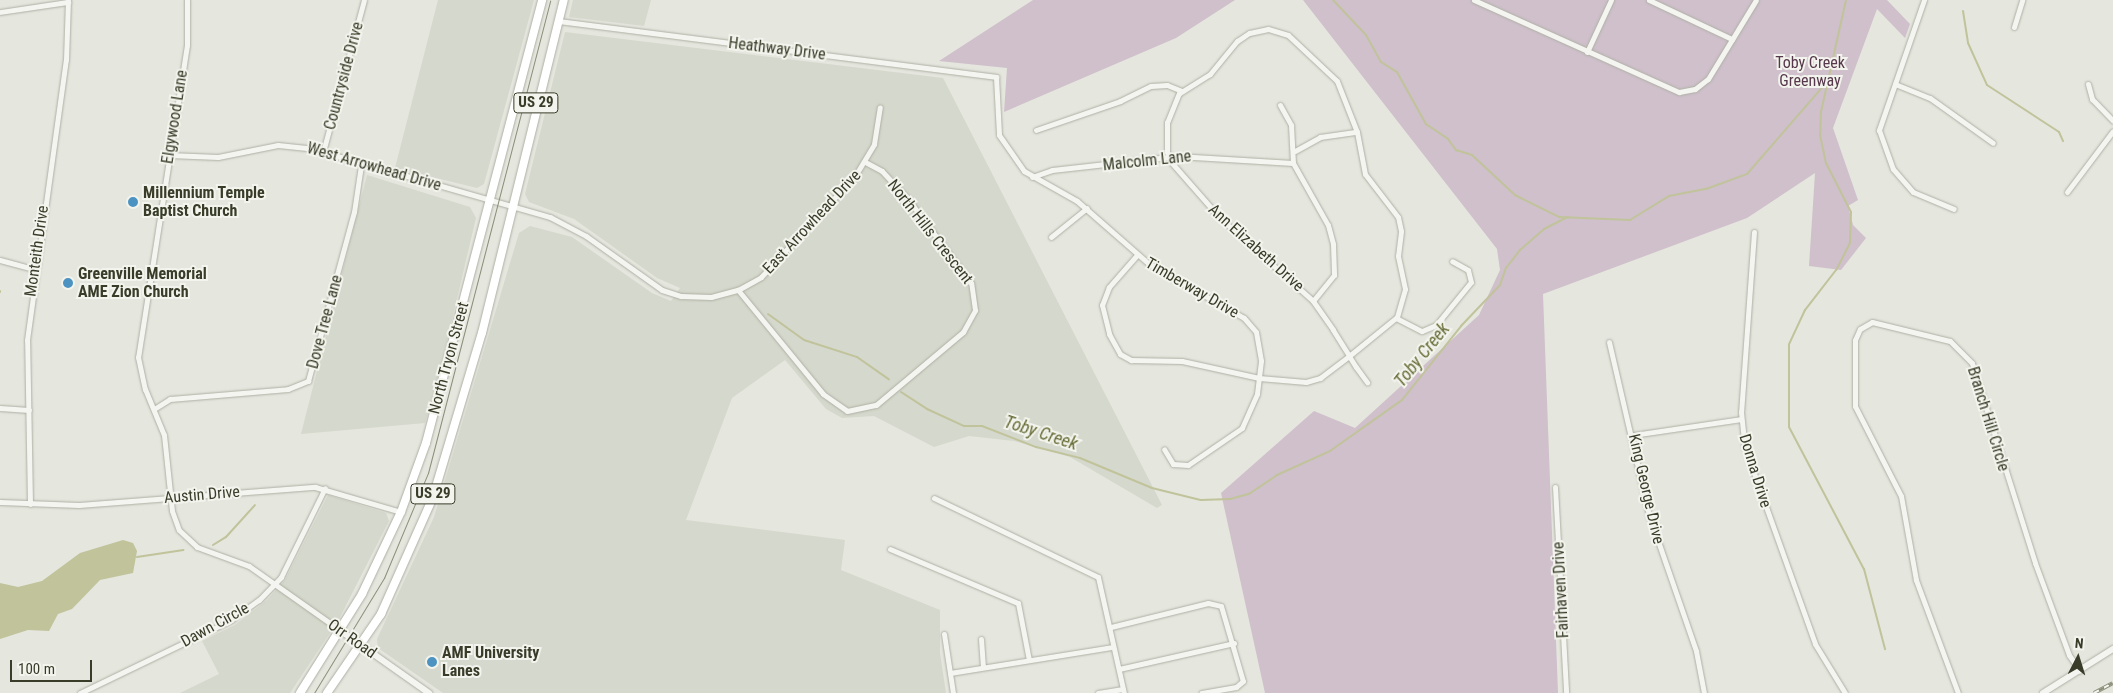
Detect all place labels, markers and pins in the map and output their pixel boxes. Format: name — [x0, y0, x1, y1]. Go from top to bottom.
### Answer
place label: Millennium Temple Baptist Church — [143, 183, 265, 221]
marker: Millennium Temple Baptist Church — [127, 196, 139, 208]
place label: Greenville Memorial AME Zion Church — [78, 264, 207, 302]
marker: Greenville Memorial AME Zion Church — [62, 277, 74, 289]
place label: AMF University Lanes — [442, 643, 539, 681]
marker: AMF University Lanes — [426, 656, 438, 668]

